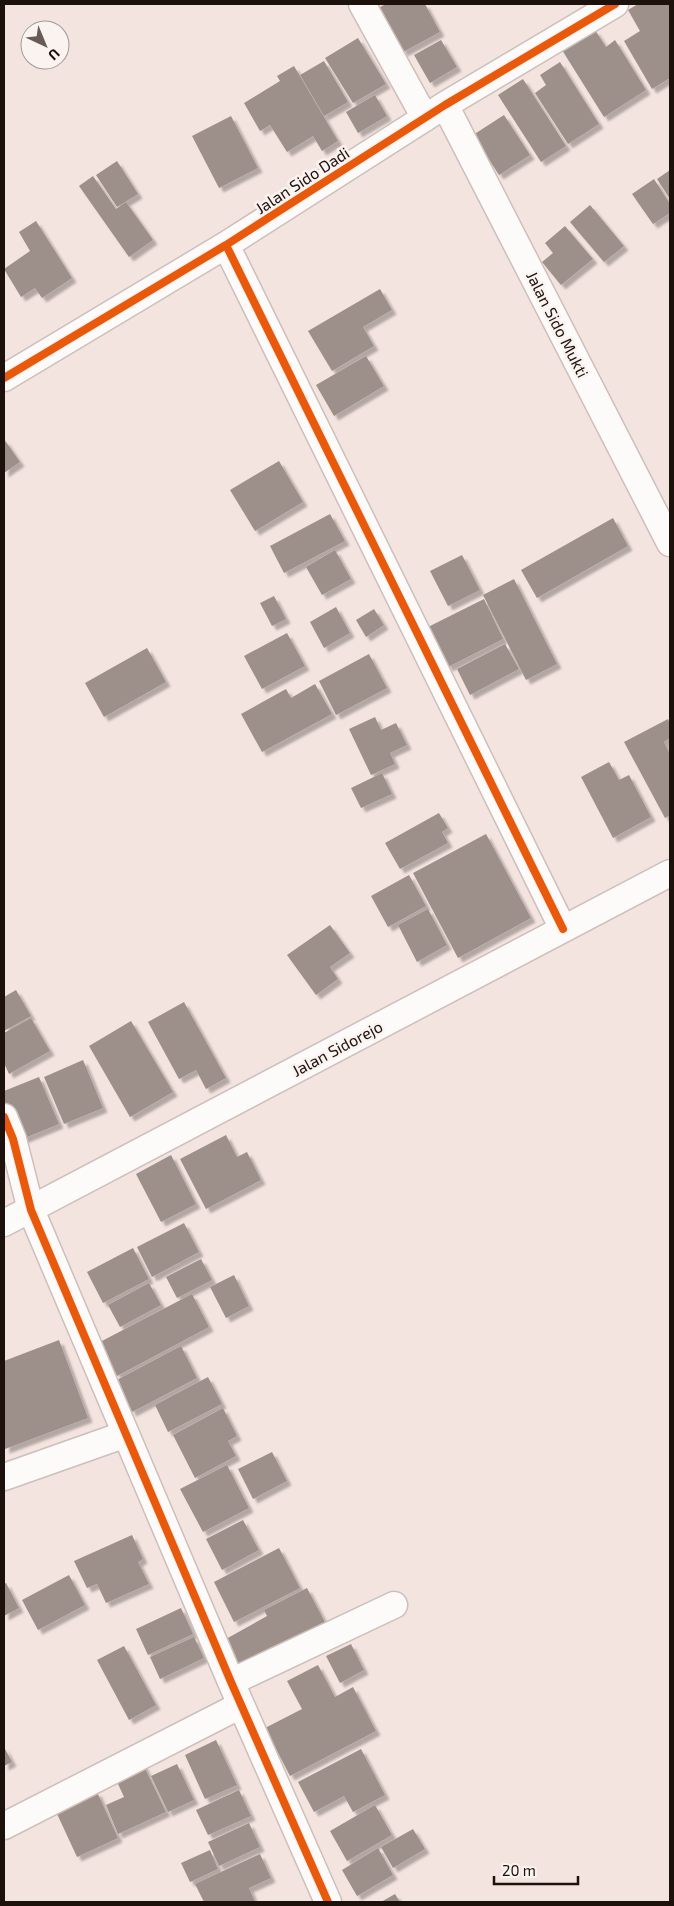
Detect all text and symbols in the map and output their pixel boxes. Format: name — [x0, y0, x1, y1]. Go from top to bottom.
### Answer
north arrow — [20, 20, 70, 70]
text: U — [45, 45, 64, 64]
street label: Jalan Sido Dadi — [252, 143, 352, 217]
street label: Jalan Sido Mukti — [523, 268, 593, 380]
street label: Jalan Sidorejo — [289, 1016, 386, 1081]
scale bar — [494, 1854, 578, 1886]
text: 20 m — [502, 1861, 536, 1879]

